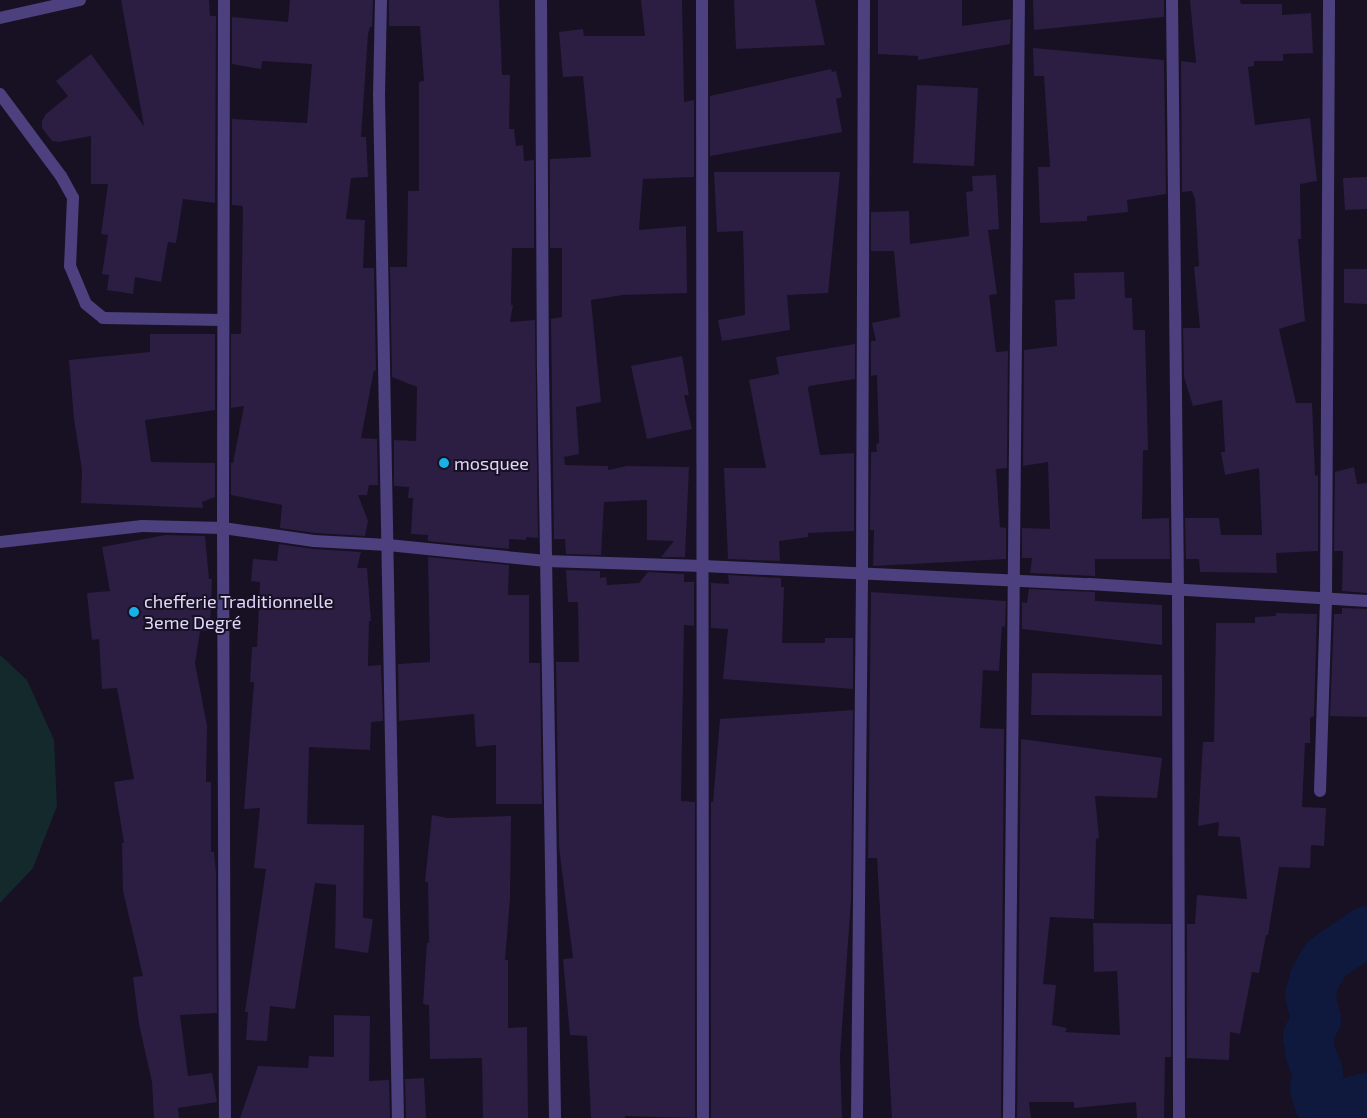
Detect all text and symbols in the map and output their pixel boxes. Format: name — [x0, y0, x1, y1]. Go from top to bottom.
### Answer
place label: mosquee — [454, 452, 529, 474]
marker: mosquee — [438, 457, 450, 469]
place label: chefferie Traditionnelle 3eme Degré — [144, 591, 334, 634]
marker: chefferie Traditionnelle 3eme Degré — [128, 606, 140, 618]

